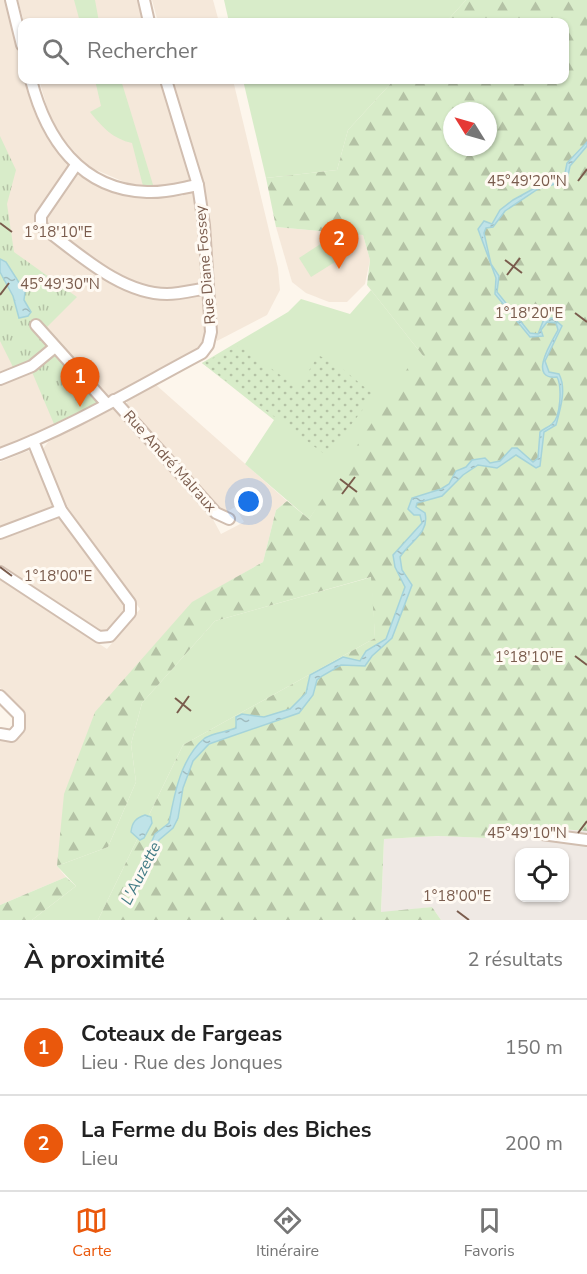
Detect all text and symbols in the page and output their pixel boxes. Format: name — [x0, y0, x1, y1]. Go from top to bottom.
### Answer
search box — [18, 18, 569, 84]
icon: search — [39, 35, 72, 68]
text: Rechercher — [87, 36, 198, 66]
north arrow — [443, 102, 497, 156]
text: 45°49'20"N — [487, 171, 567, 191]
street label: Rue Diane Fossey — [190, 204, 220, 325]
pin: 2 — [320, 220, 358, 269]
text: 1°18'10"E — [24, 222, 92, 242]
text: 45°49'30"N — [20, 274, 100, 294]
text: 1°18'20"E — [495, 303, 563, 323]
pin: 1 — [60, 358, 100, 407]
street label: Rue André Malraux — [119, 406, 221, 516]
your location — [234, 487, 263, 516]
text: 1°18'00"E — [24, 566, 92, 586]
text: 1°18'10"E — [495, 647, 563, 667]
text: 45°49'10"N — [487, 823, 567, 843]
water label: L'Auzette — [116, 838, 166, 909]
map controls — [515, 848, 569, 902]
button: locate — [515, 848, 569, 902]
text: 1°18'00"E — [423, 886, 491, 906]
text: À proximité — [24, 942, 165, 977]
text: 2 résultats — [467, 946, 563, 973]
text: Coteaux de Fargeas — [81, 1019, 282, 1049]
text: 1 — [38, 1034, 50, 1061]
text: 150 m — [505, 1034, 563, 1061]
text: Lieu · Rue des Jonques — [81, 1049, 283, 1076]
text: La Ferme du Bois des Biches — [81, 1115, 371, 1145]
text: 2 — [38, 1130, 50, 1157]
text: 200 m — [505, 1130, 563, 1157]
text: Lieu — [81, 1145, 118, 1172]
tab: Carte — [72, 1204, 111, 1262]
tab: Itinéraire — [256, 1204, 319, 1262]
tab: Favoris — [464, 1204, 515, 1262]

